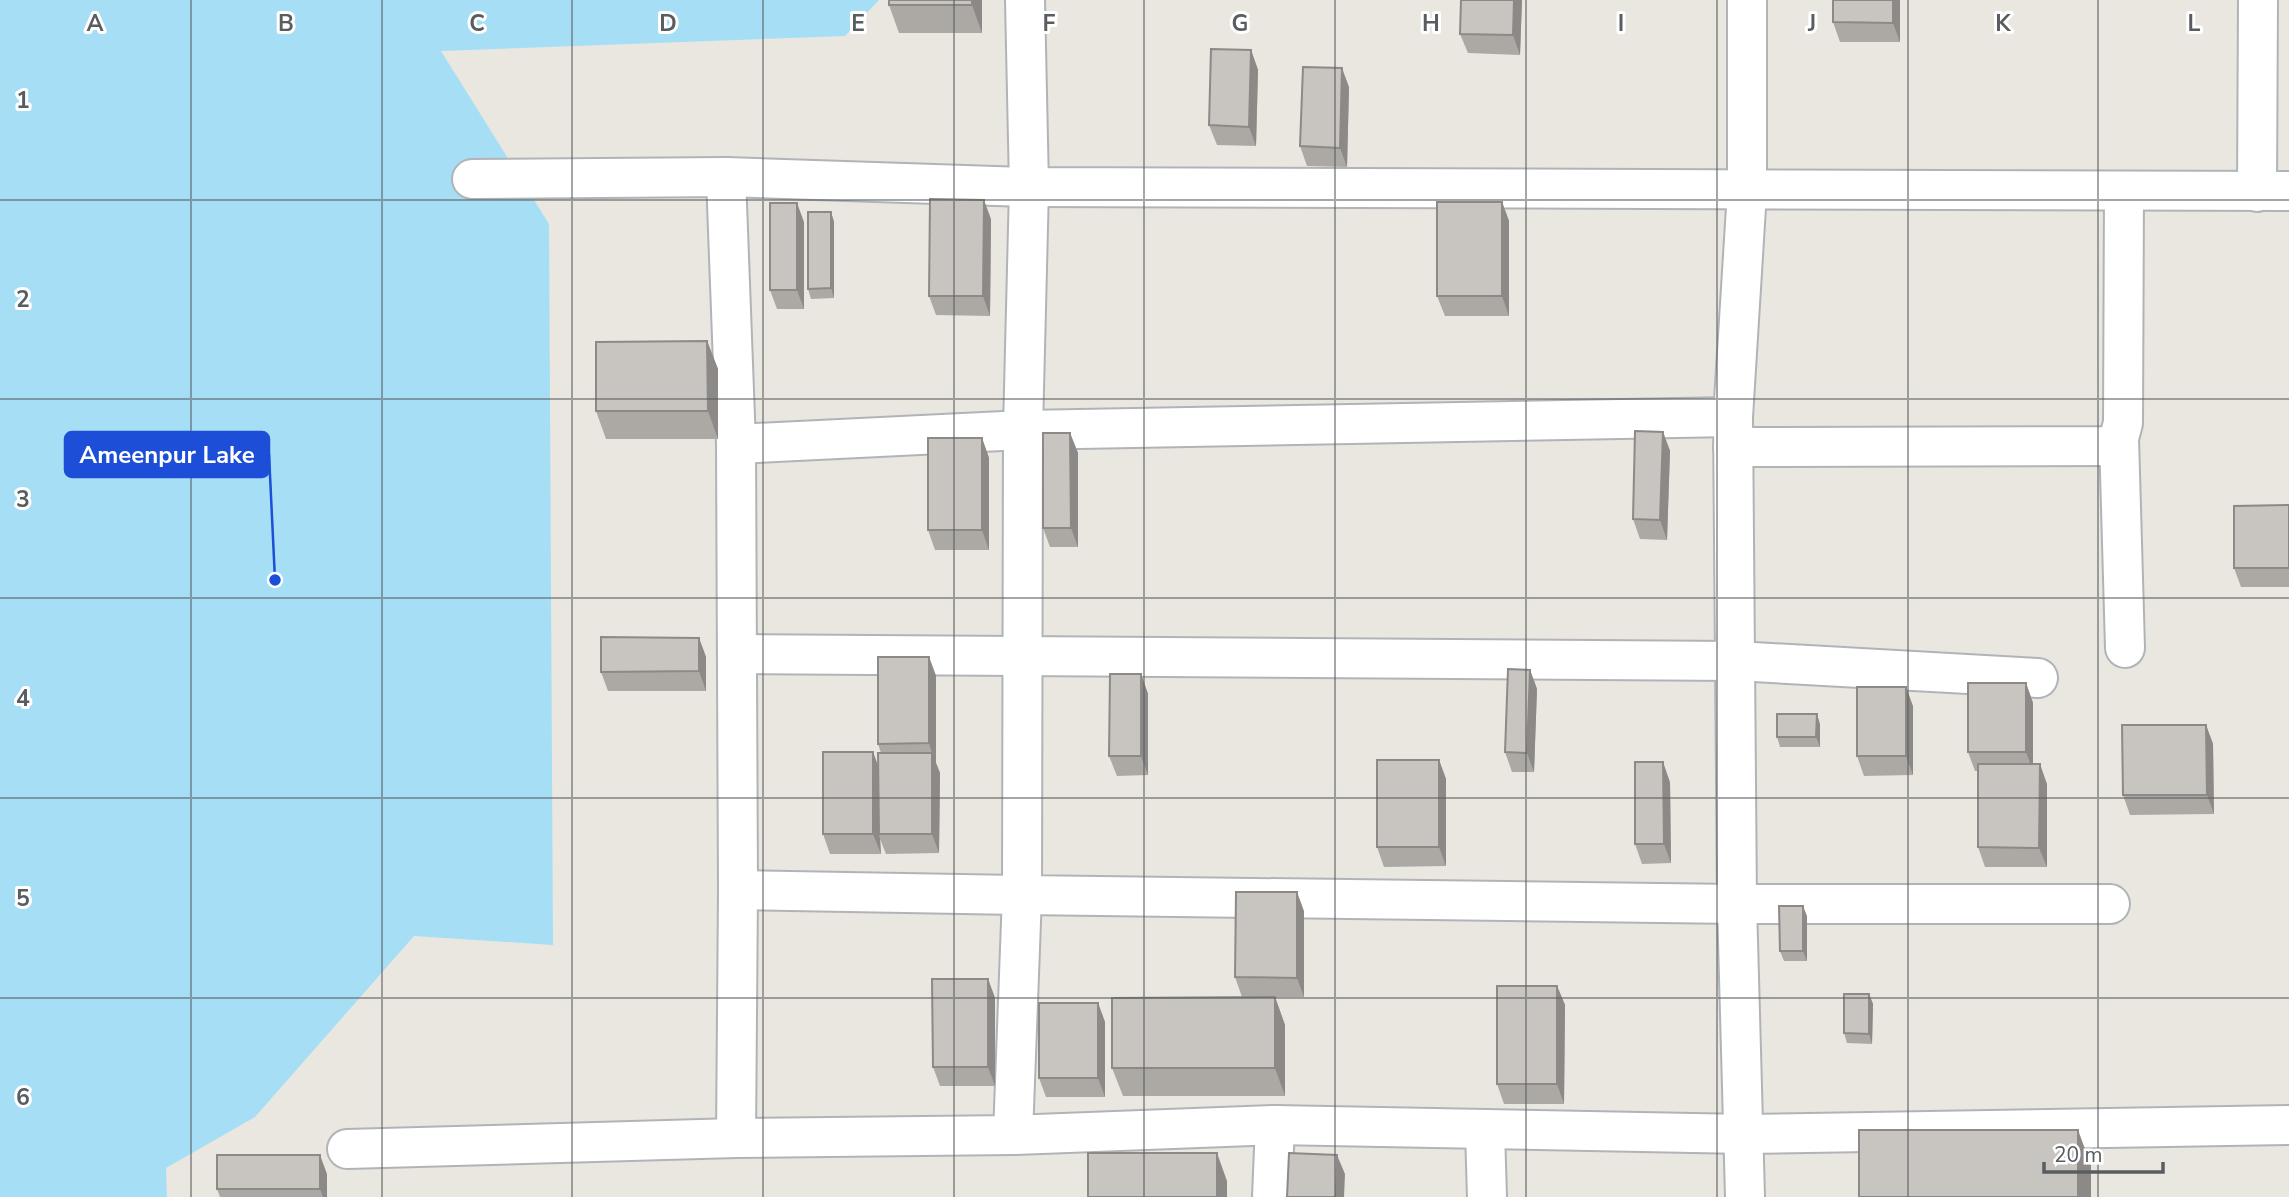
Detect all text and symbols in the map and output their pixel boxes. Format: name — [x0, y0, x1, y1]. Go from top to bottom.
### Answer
text: A — [86, 8, 104, 39]
text: B — [278, 8, 294, 39]
text: C — [469, 8, 485, 39]
text: D — [659, 8, 677, 39]
text: E — [851, 8, 865, 39]
text: F — [1043, 8, 1056, 39]
text: G — [1232, 8, 1248, 39]
text: H — [1422, 8, 1440, 39]
text: I — [1618, 8, 1624, 39]
text: J — [1807, 8, 1816, 39]
text: K — [1995, 8, 2011, 39]
text: L — [2188, 8, 2201, 39]
text: 1 — [16, 85, 30, 116]
text: 2 — [16, 284, 30, 315]
callout: Ameenpur Lake — [65, 432, 269, 477]
text: Ameenpur Lake — [79, 439, 255, 471]
text: 3 — [16, 484, 30, 515]
text: 4 — [16, 683, 30, 714]
text: 5 — [16, 883, 30, 914]
text: 6 — [16, 1082, 30, 1113]
scale bar — [2044, 1130, 2163, 1174]
text: 20 m — [2054, 1141, 2103, 1169]

